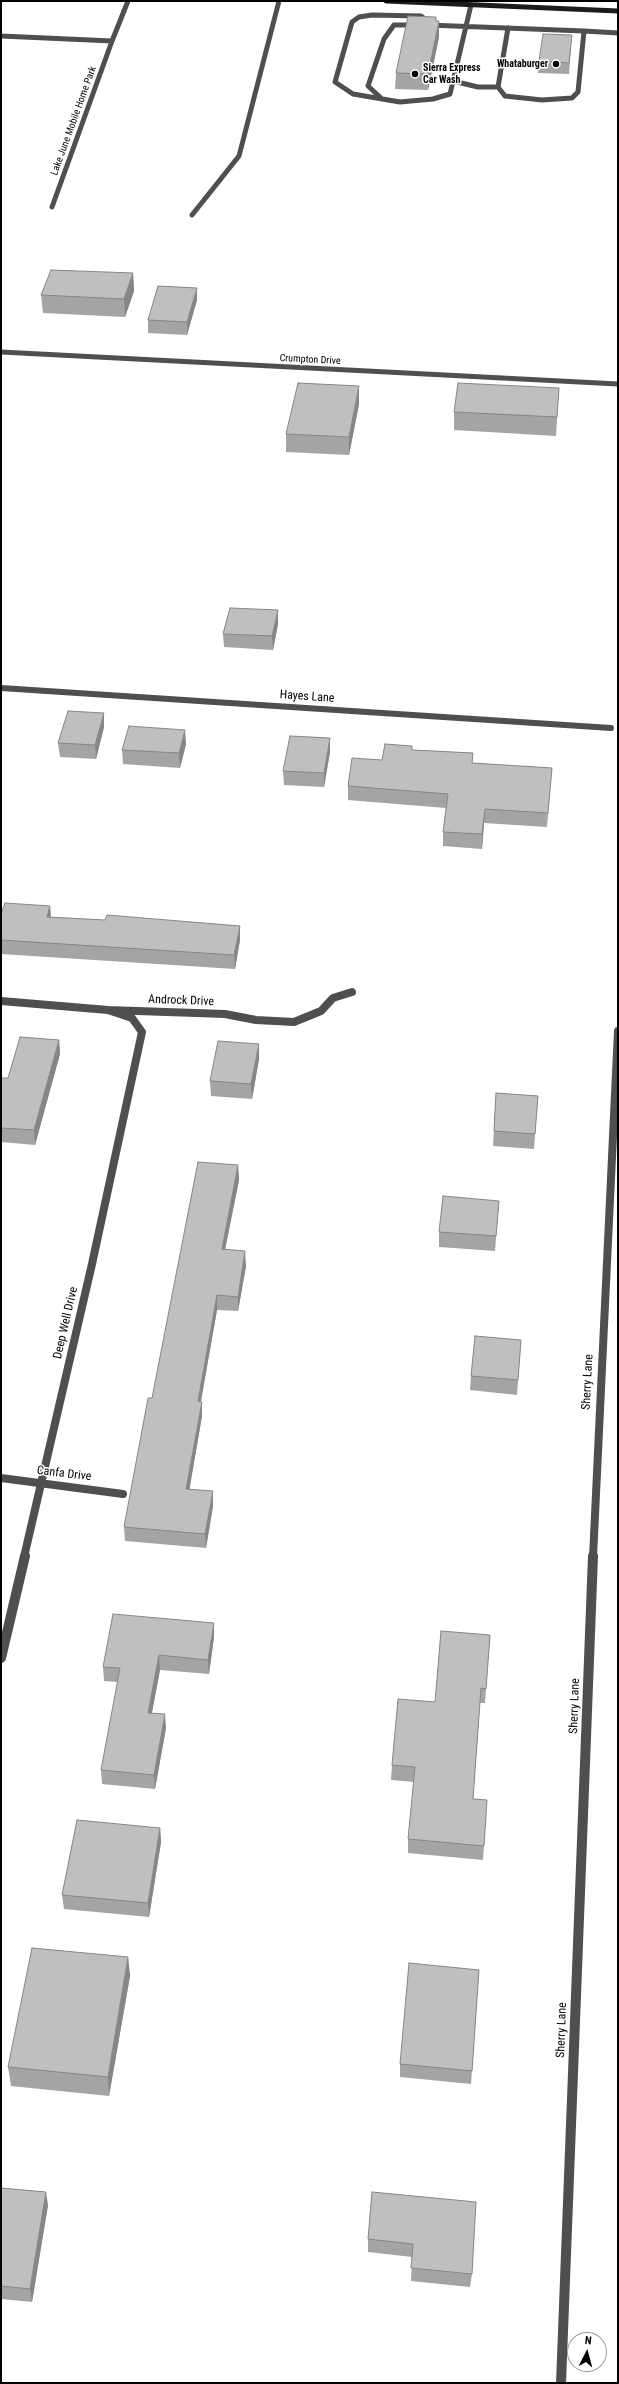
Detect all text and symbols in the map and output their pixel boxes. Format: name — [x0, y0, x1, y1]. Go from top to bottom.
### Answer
place label: Whataburger — [497, 58, 548, 70]
marker: Whataburger — [551, 59, 561, 69]
place label: Sierra Express Car Wash — [423, 62, 481, 86]
street label: Lake June Mobile Home Park — [49, 65, 99, 177]
marker: Sierra Express Car Wash — [410, 69, 420, 79]
street label: Crumpton Drive — [279, 352, 341, 368]
street label: Hayes Lane — [279, 688, 335, 706]
street label: Androck Drive — [148, 993, 214, 1009]
street label: Deep Well Drive — [51, 1286, 81, 1360]
street label: Sherry Lane — [579, 1354, 597, 1410]
street label: Canfa Drive — [36, 1464, 92, 1484]
street label: Sherry Lane — [567, 1678, 583, 1734]
street label: Sherry Lane — [554, 2002, 570, 2058]
north arrow — [567, 2332, 607, 2372]
text: N — [584, 2334, 592, 2347]

